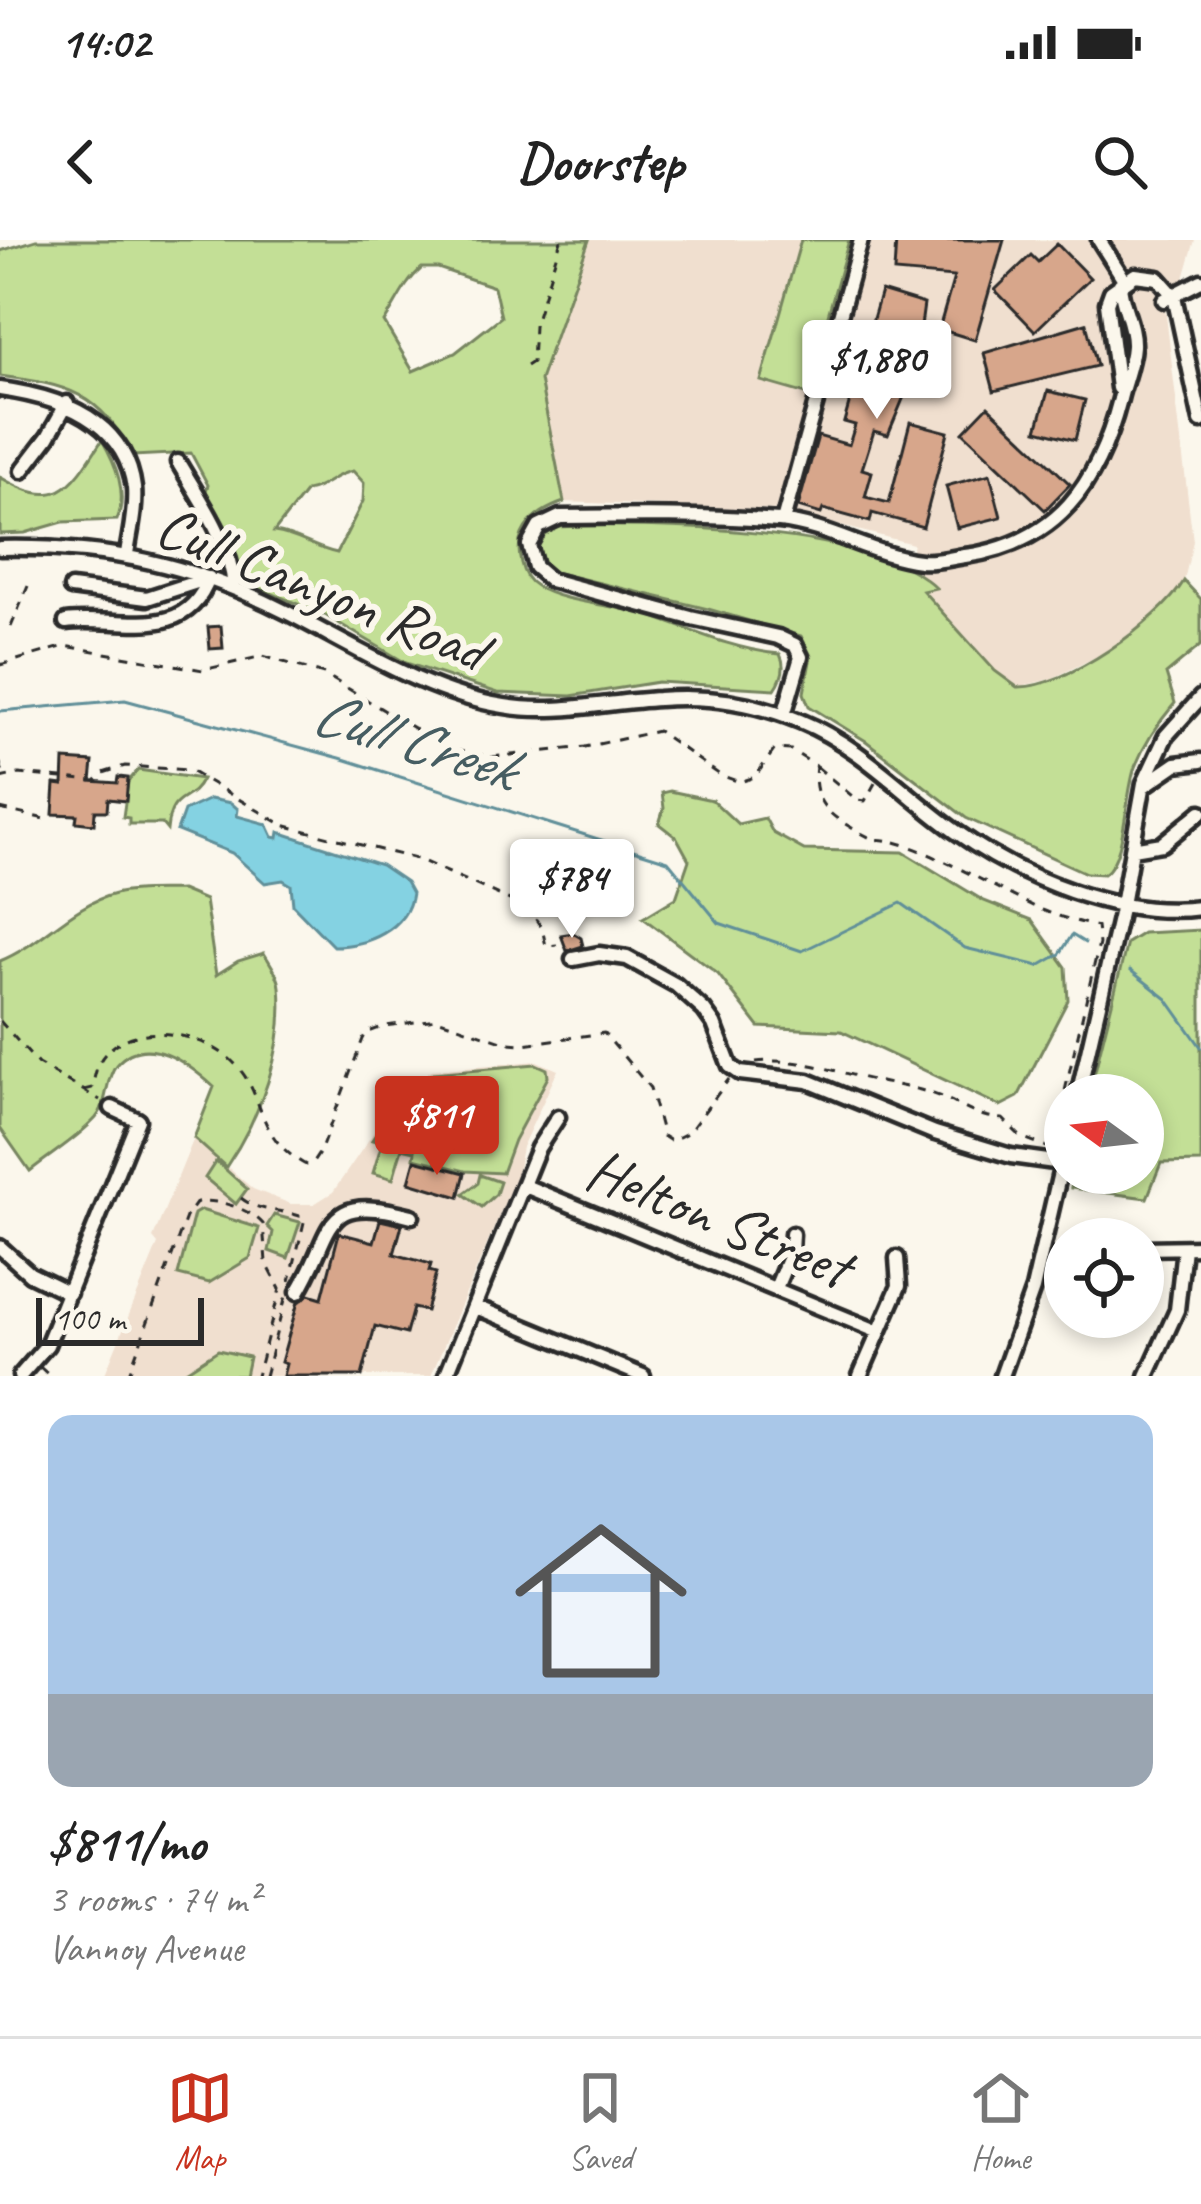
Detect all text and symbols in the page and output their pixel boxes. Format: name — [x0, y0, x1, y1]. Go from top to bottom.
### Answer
text: 14:02 — [60, 14, 150, 71]
text: Doorstep — [518, 128, 684, 196]
icon: back — [48, 129, 114, 195]
icon: search — [1087, 129, 1153, 195]
pin: $1,880 — [779, 320, 975, 422]
text: $1,880 — [829, 334, 925, 383]
street label: Cull Canyon Road — [146, 487, 505, 692]
water label: Cull Creek — [303, 672, 533, 811]
pin: $784 — [501, 839, 643, 941]
text: $784 — [537, 853, 607, 902]
north arrow — [1044, 1074, 1164, 1194]
map controls — [1044, 1074, 1164, 1338]
pin: $811 — [366, 1076, 508, 1178]
text: $811 — [402, 1090, 472, 1139]
street label: Helton Street — [576, 1131, 869, 1308]
button: locate — [1044, 1218, 1164, 1338]
scale bar — [36, 1292, 204, 1345]
text: 100 m — [54, 1298, 125, 1340]
icon: home — [493, 1493, 709, 1709]
text: $811/mo — [48, 1811, 205, 1875]
text: 3 rooms · 74 m² — [48, 1875, 259, 1924]
text: Vannoy Avenue — [48, 1924, 243, 1973]
tab: Map — [167, 2065, 233, 2179]
tab: Saved — [567, 2065, 633, 2179]
tab: Home — [968, 2065, 1034, 2179]

